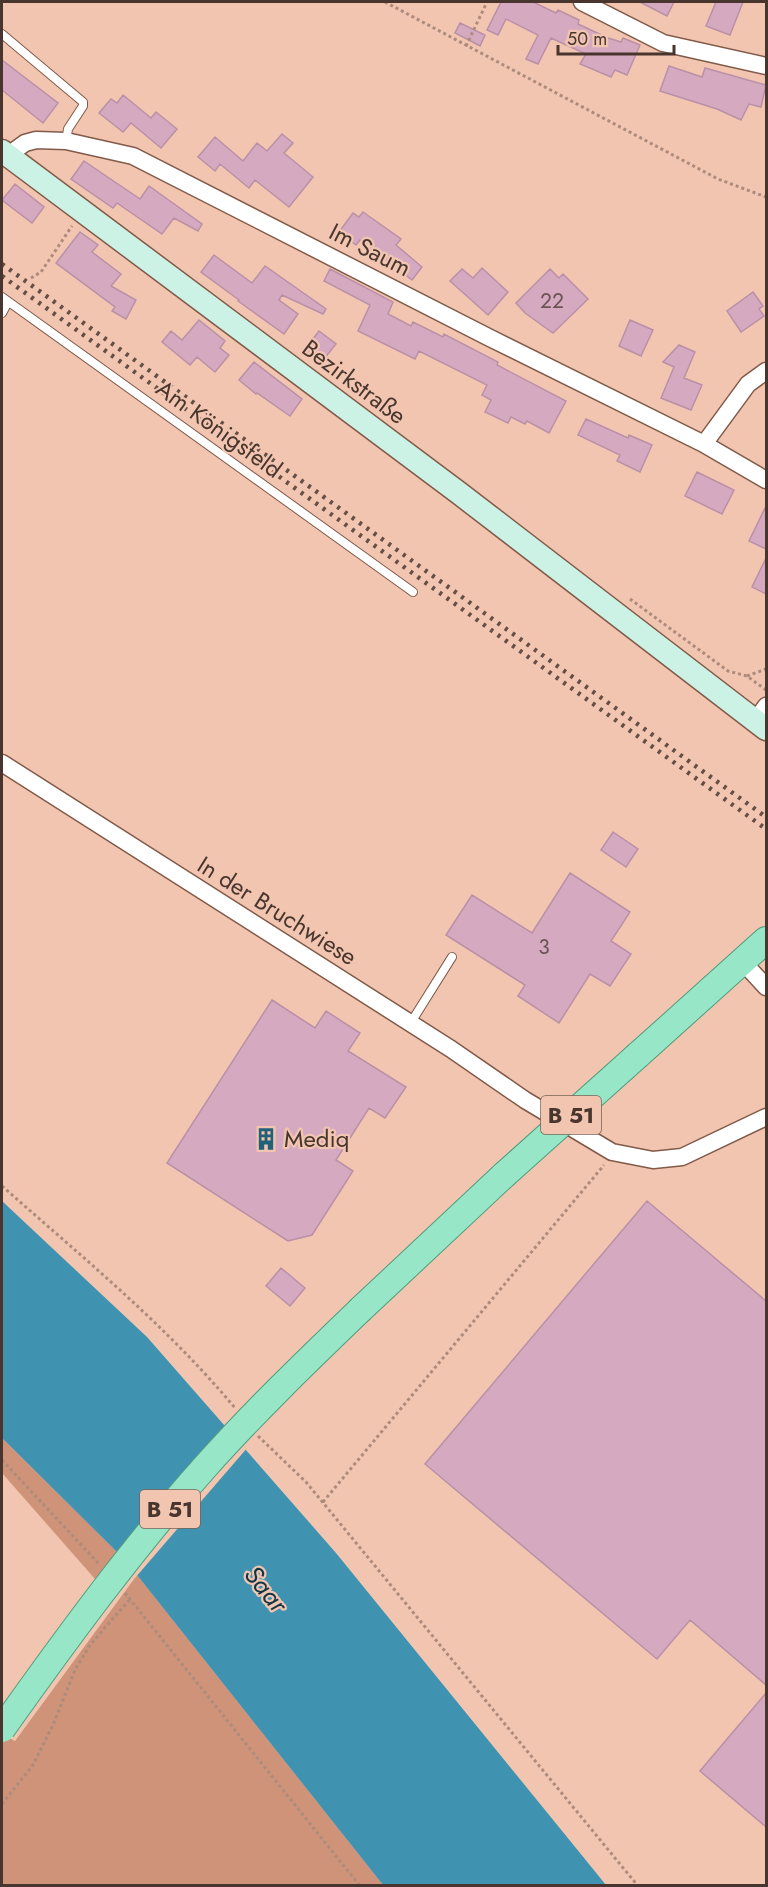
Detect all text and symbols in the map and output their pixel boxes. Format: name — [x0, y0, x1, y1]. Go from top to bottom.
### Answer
scale bar — [558, 18, 674, 56]
text: 50 m — [567, 26, 607, 52]
street label: Im Saum — [323, 214, 417, 285]
house number: 22 — [540, 286, 564, 316]
street label: Bezirkstraße — [295, 331, 414, 432]
street label: Am Königsfeld — [149, 371, 290, 486]
street label: In der Bruchwiese — [191, 847, 364, 974]
house number: 3 — [538, 932, 550, 962]
road number: B 51 — [541, 1096, 601, 1134]
place label: Mediq — [284, 1121, 349, 1156]
building icon: Mediq — [253, 1126, 279, 1152]
road number: B 51 — [140, 1490, 200, 1528]
water label: Saar — [235, 1557, 298, 1622]

